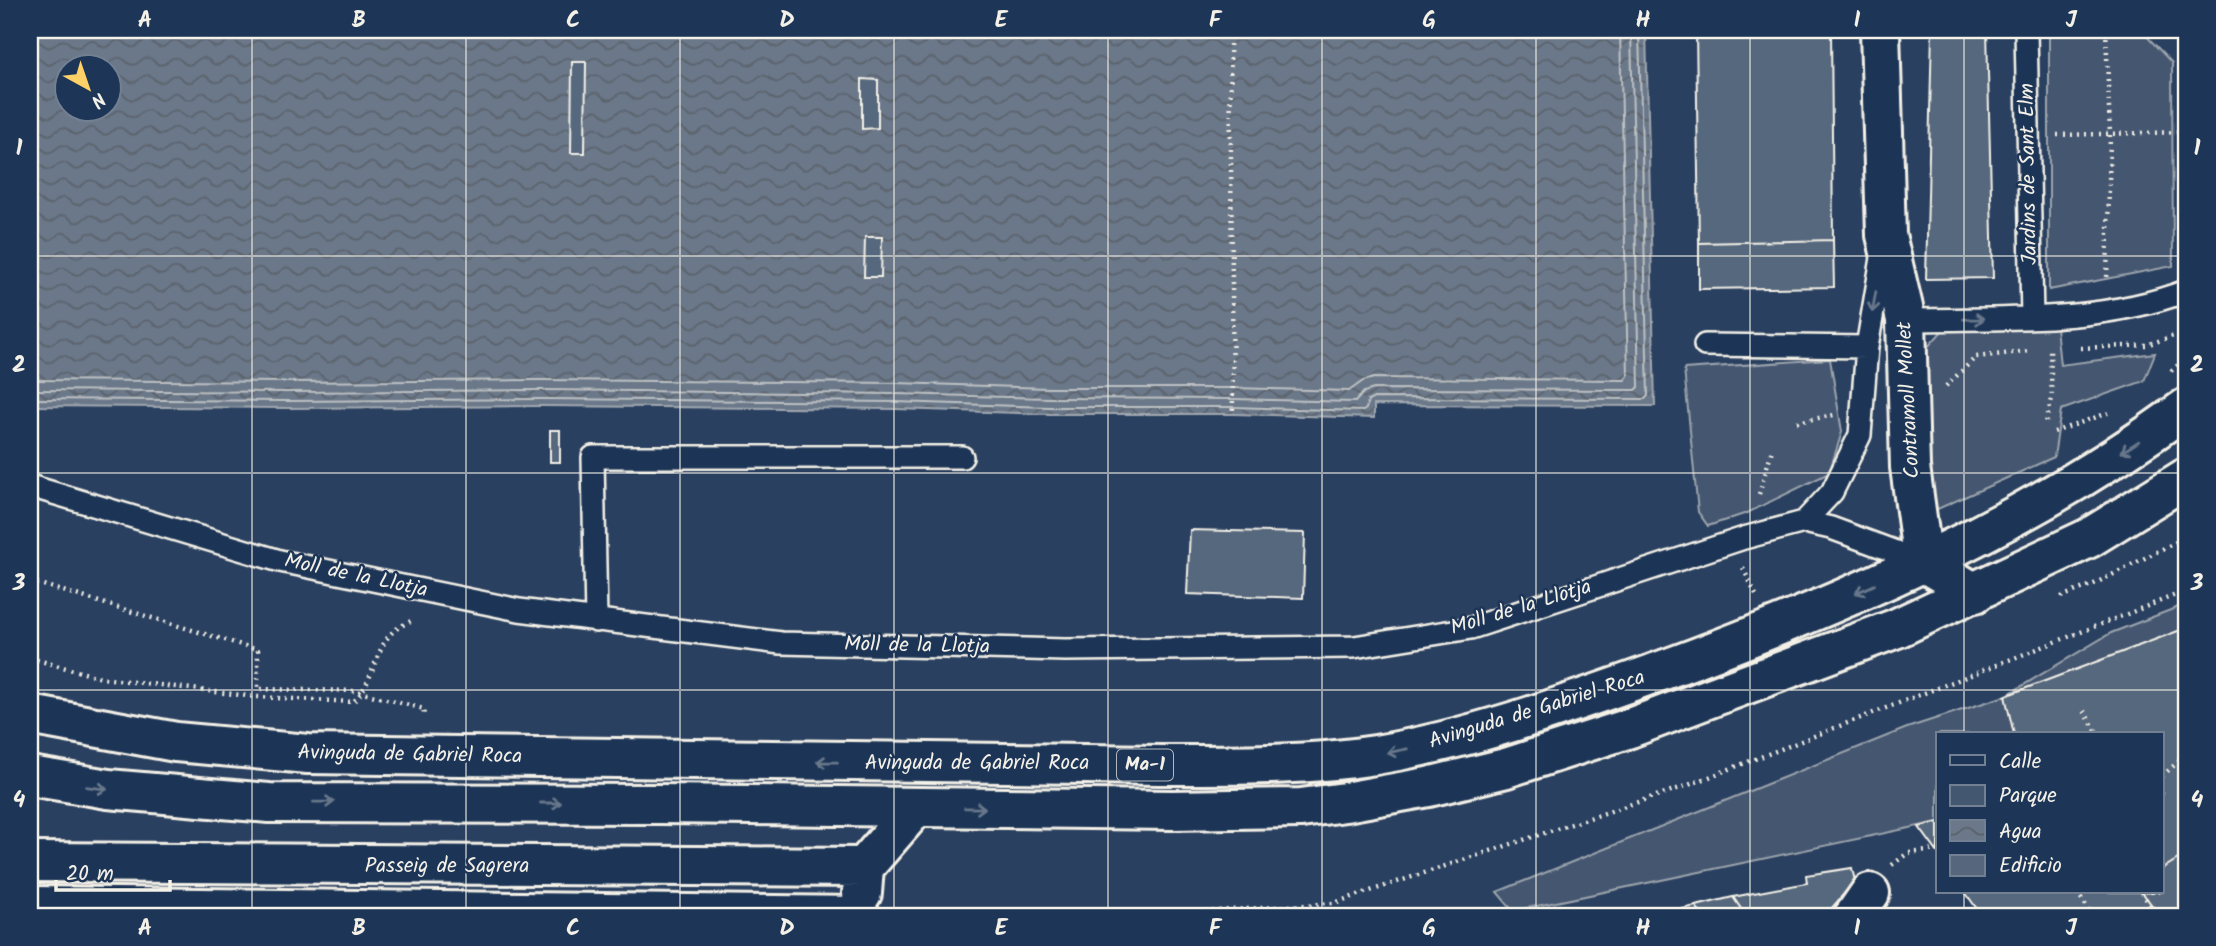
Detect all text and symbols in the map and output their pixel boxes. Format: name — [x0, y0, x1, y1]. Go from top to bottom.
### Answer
text: A — [138, 3, 152, 39]
text: B — [352, 3, 366, 39]
text: C — [566, 3, 580, 39]
text: D — [779, 3, 795, 39]
text: E — [995, 3, 1009, 39]
text: F — [1209, 3, 1223, 39]
text: G — [1422, 3, 1436, 39]
text: H — [1636, 3, 1651, 39]
text: I — [1853, 3, 1861, 39]
text: J — [2065, 3, 2077, 39]
north arrow — [52, 52, 122, 122]
street label: Jardins de Sant Elm — [2011, 83, 2047, 265]
text: N — [83, 84, 112, 115]
text: 1 — [16, 131, 23, 167]
text: 1 — [2194, 131, 2201, 167]
one-way arrow — [1867, 290, 1881, 313]
one-way arrow — [1962, 312, 1985, 325]
street label: Contramoll Mollet — [1888, 320, 1930, 479]
text: 2 — [12, 348, 26, 384]
text: 2 — [2190, 348, 2204, 384]
one-way arrow — [2121, 440, 2141, 454]
street label: Moll de la Llotja — [281, 545, 431, 607]
text: 3 — [12, 566, 26, 602]
text: 3 — [2190, 566, 2204, 602]
street label: Moll de la Llotja — [1446, 571, 1596, 645]
one-way arrow — [1855, 583, 1876, 596]
street label: Moll de la Llotja — [844, 628, 990, 664]
street label: Avinguda de Gabriel Roca — [1425, 661, 1649, 759]
legend — [1936, 732, 2164, 894]
street label: Avinguda de Gabriel Roca — [297, 737, 523, 773]
one-way arrow — [1386, 745, 1409, 758]
text: Calle — [1999, 746, 2042, 779]
street label: Avinguda de Gabriel Roca — [865, 747, 1089, 780]
road number: Ma-1 — [1117, 750, 1173, 780]
one-way arrow — [816, 755, 839, 768]
text: Parque — [1999, 780, 2057, 813]
one-way arrow — [85, 781, 108, 794]
text: 4 — [13, 783, 26, 819]
text: 4 — [2191, 783, 2204, 819]
one-way arrow — [312, 796, 335, 809]
one-way arrow — [540, 797, 563, 810]
one-way arrow — [963, 801, 986, 814]
text: Agua — [1999, 816, 2042, 849]
scale bar — [56, 848, 170, 892]
street label: Passeig de Sagrera — [365, 850, 529, 883]
text: Edificio — [1999, 850, 2062, 883]
text: 20 m — [66, 858, 114, 891]
text: A — [138, 911, 152, 946]
text: B — [352, 911, 366, 946]
text: C — [566, 911, 580, 946]
text: D — [779, 911, 795, 946]
text: E — [995, 911, 1009, 946]
text: F — [1209, 911, 1223, 946]
text: G — [1422, 911, 1436, 946]
text: H — [1636, 911, 1651, 946]
text: I — [1853, 911, 1861, 946]
text: J — [2065, 911, 2077, 946]

